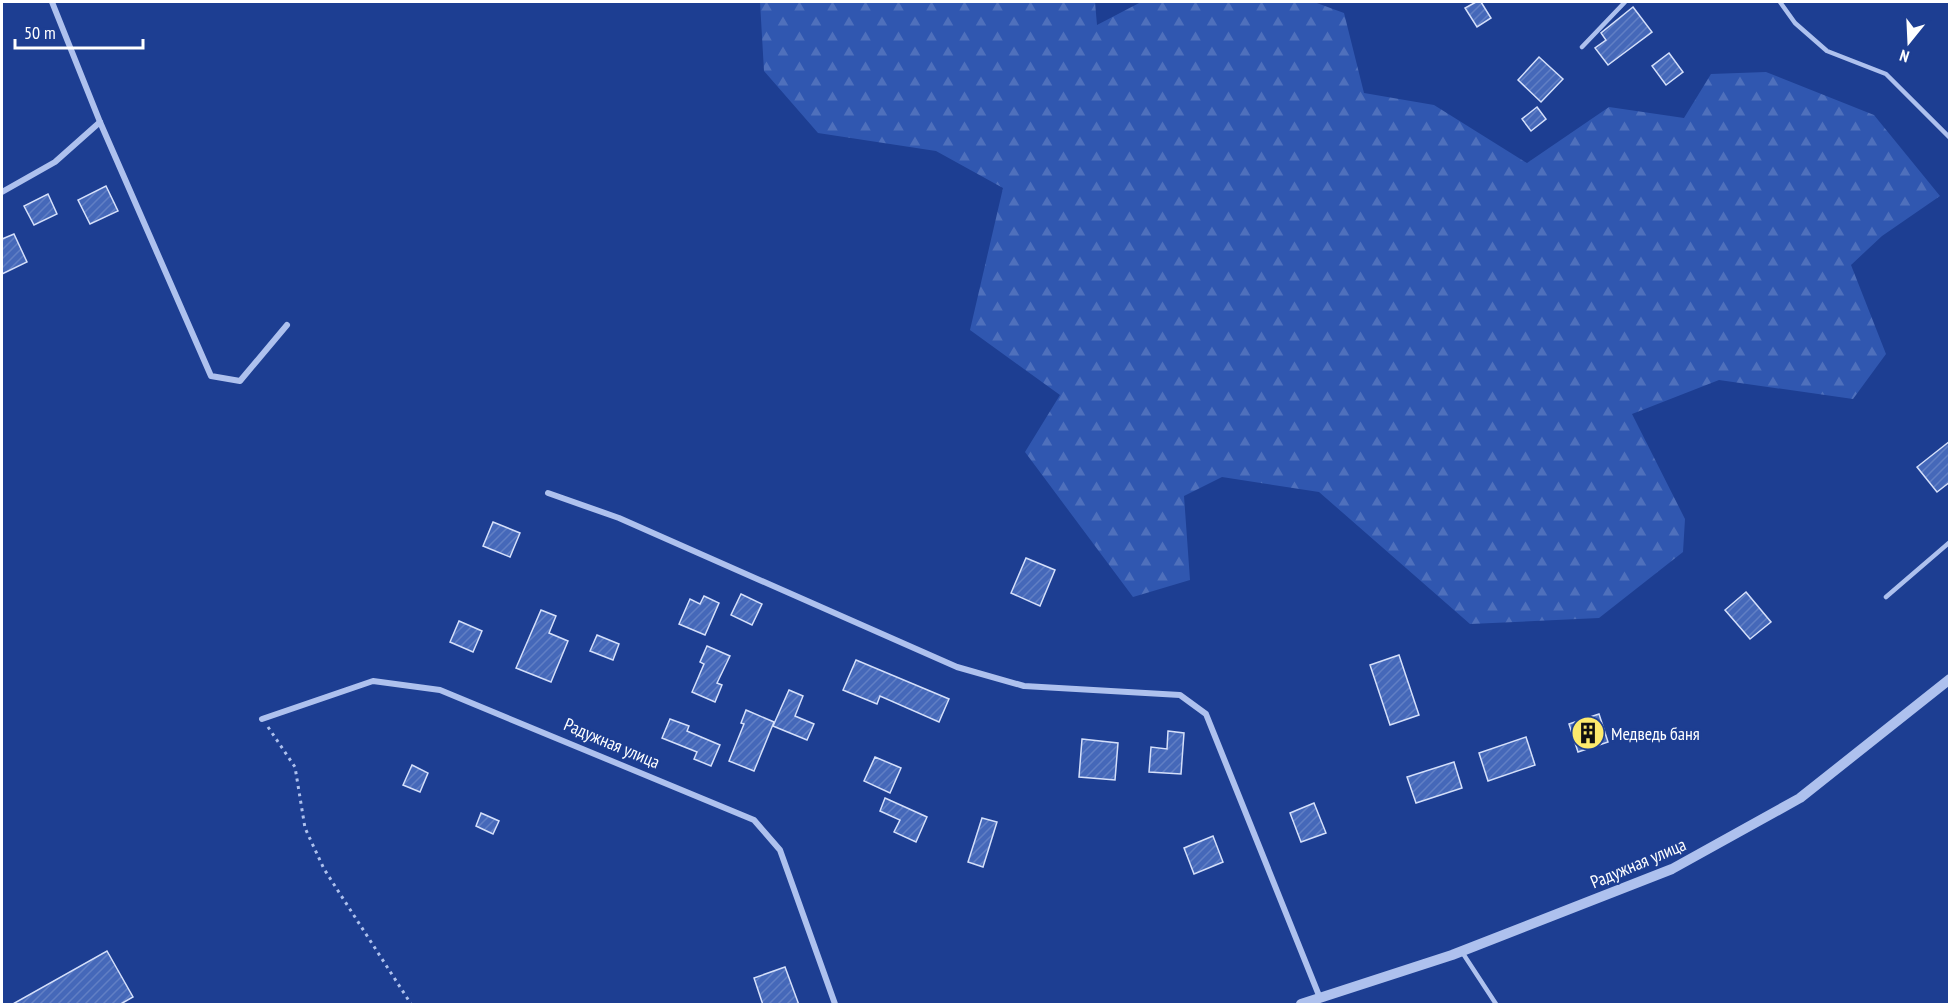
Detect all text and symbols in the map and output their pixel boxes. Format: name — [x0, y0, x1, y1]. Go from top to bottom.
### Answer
scale bar — [15, 12, 142, 50]
north arrow — [1879, 12, 1939, 72]
text: 50 m — [24, 21, 56, 44]
text: N — [1897, 45, 1912, 67]
street label: Радужная улица — [561, 713, 663, 773]
building icon: Медведь баня — [1570, 715, 1606, 751]
place label: Медведь баня — [1611, 722, 1700, 745]
street label: Радужная улица — [1587, 833, 1689, 893]

